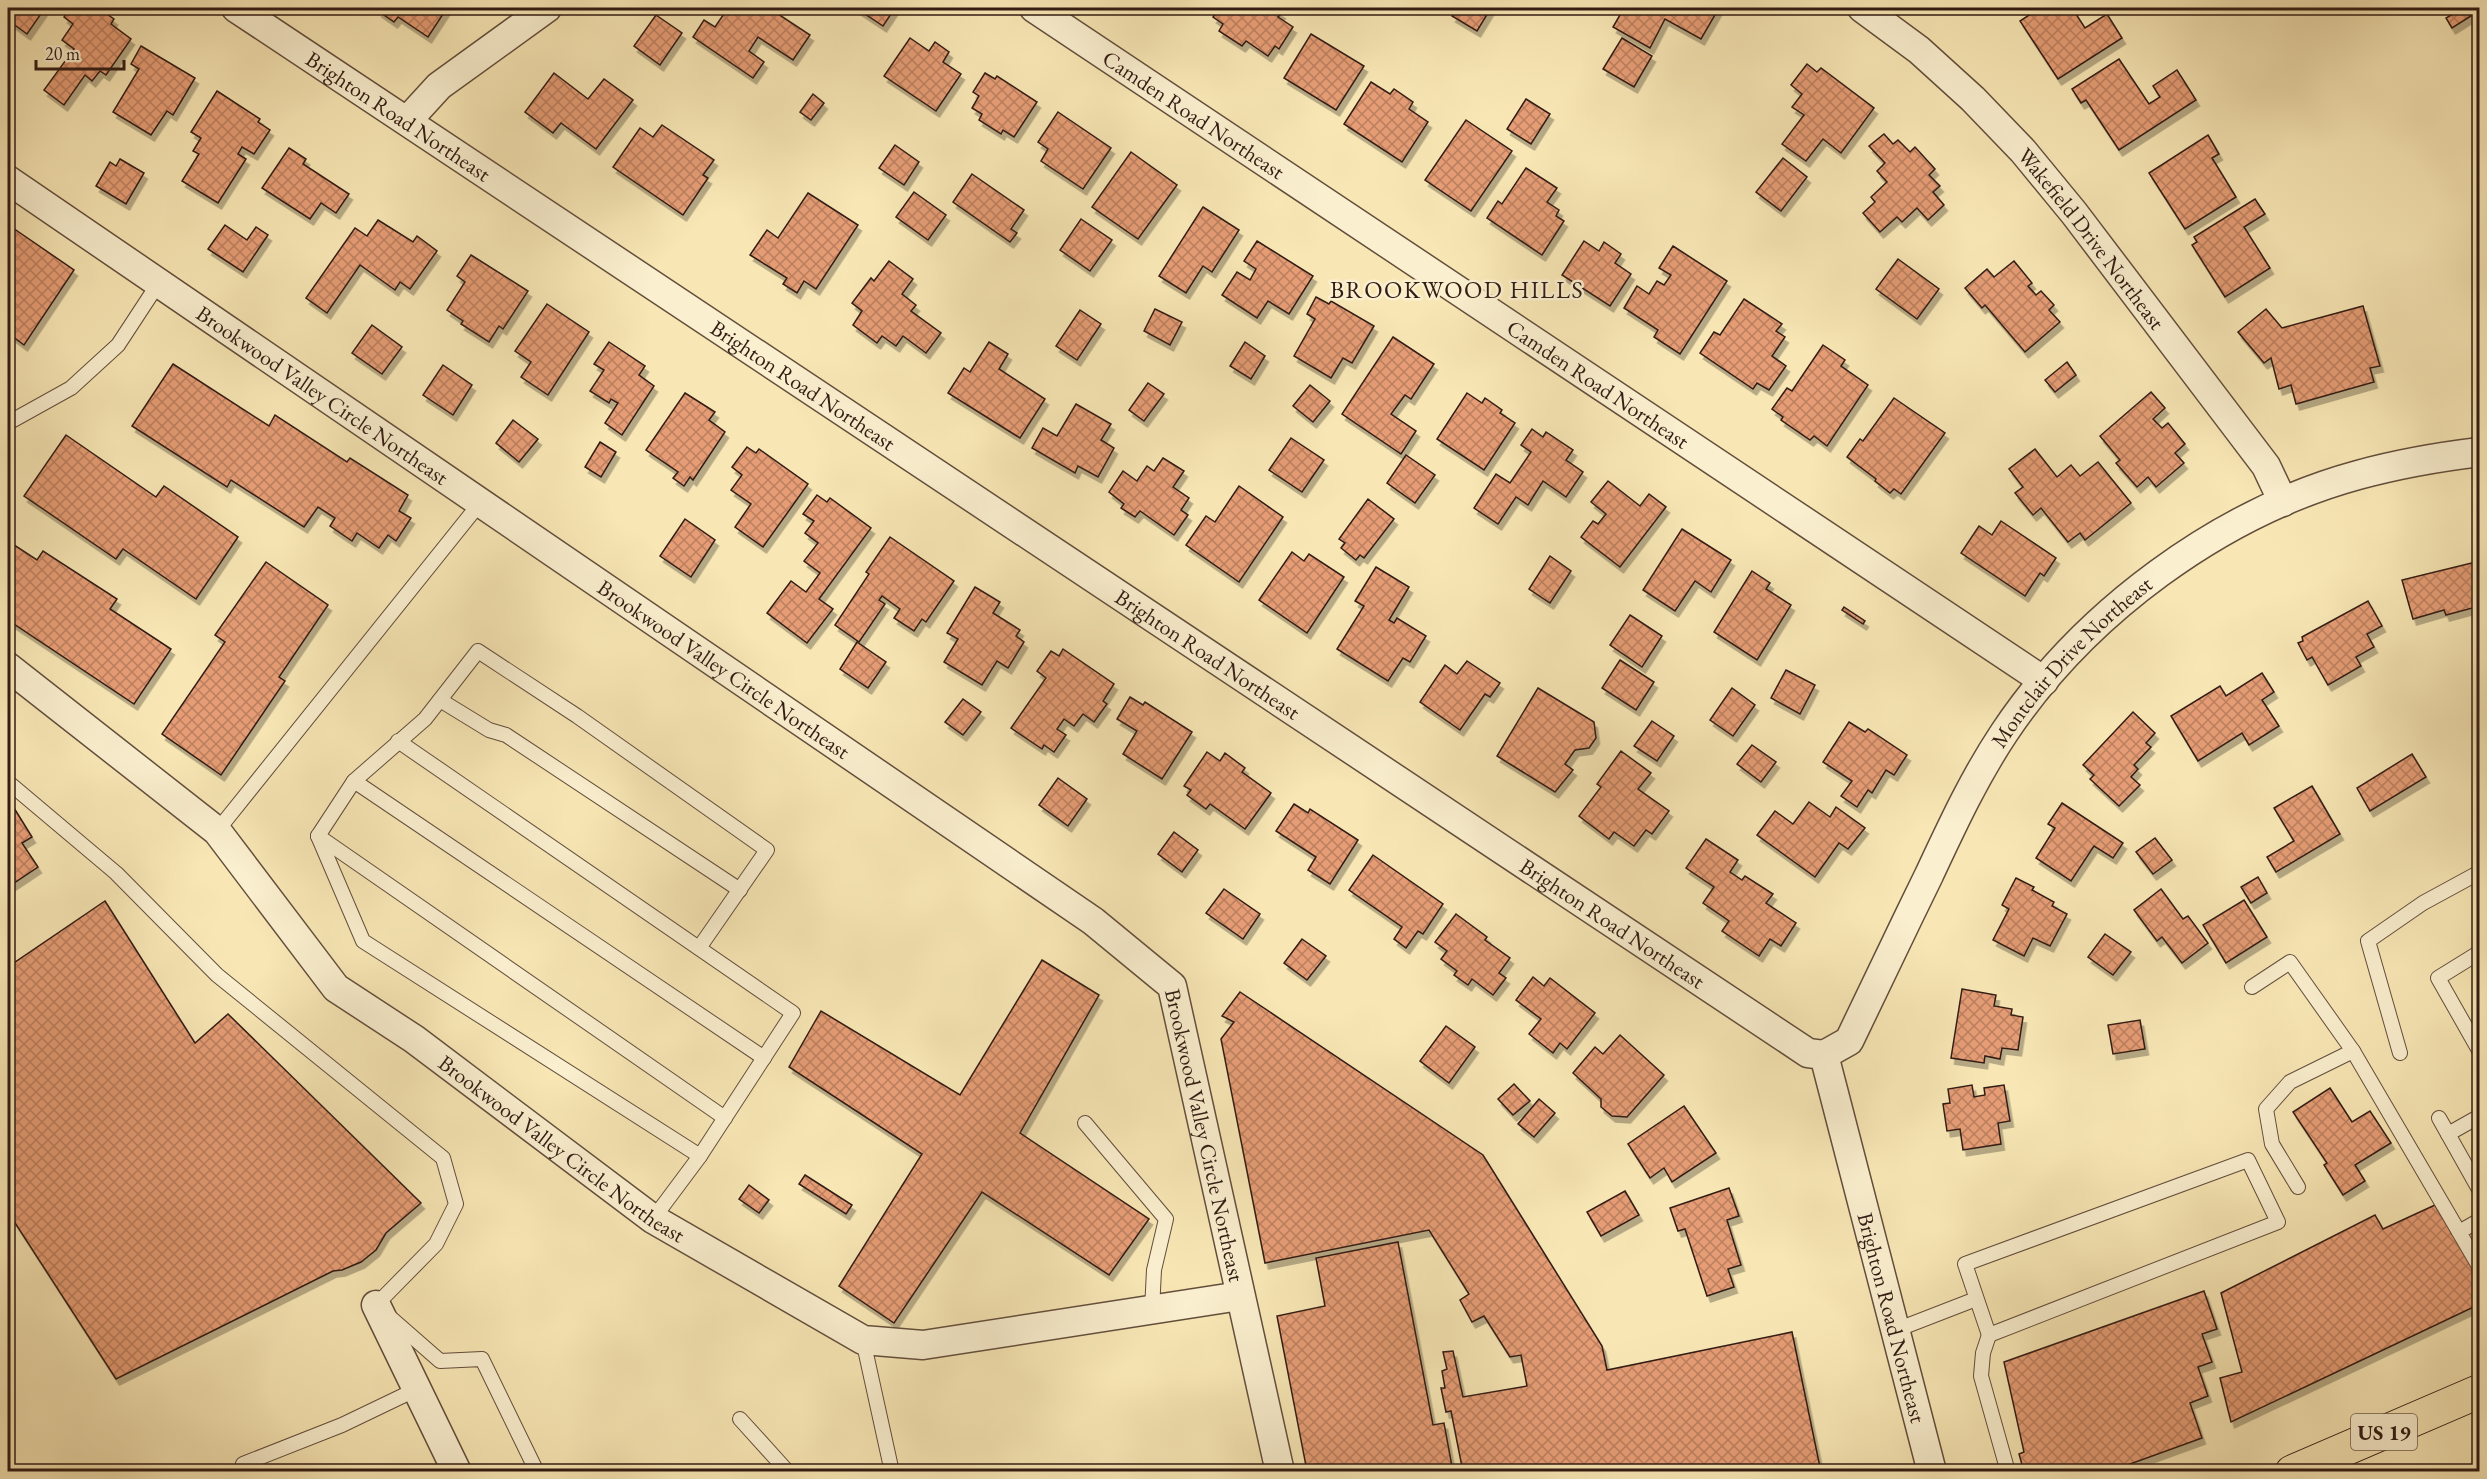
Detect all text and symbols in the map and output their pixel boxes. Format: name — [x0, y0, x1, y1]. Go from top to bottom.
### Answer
scale bar — [36, 33, 124, 71]
text: 20 m — [45, 42, 80, 65]
street label: Camden Road Northeast — [1097, 43, 1291, 186]
street label: Brighton Road Northeast — [300, 44, 497, 188]
street label: Wakefield Drive Northeast — [2011, 141, 2172, 335]
district label: BROOKWOOD HILLS — [1330, 274, 1584, 305]
street label: Brookwood Valley Circle Northeast — [191, 298, 455, 491]
street label: Brighton Road Northeast — [705, 313, 901, 457]
street label: Camden Road Northeast — [1501, 313, 1695, 455]
street label: Montclair Drive Northeast — [1984, 569, 2158, 753]
street label: Brookwood Valley Circle Northeast — [592, 573, 856, 765]
street label: Brighton Road Northeast — [1110, 582, 1306, 726]
street label: Brighton Road Northeast — [1515, 851, 1711, 995]
street label: Brookwood Valley Circle Northeast — [1159, 986, 1252, 1285]
street label: Brookwood Valley Circle Northeast — [433, 1048, 690, 1249]
street label: Brighton Road Northeast — [1851, 1209, 1933, 1426]
road number: US 19 — [2351, 1414, 2417, 1450]

